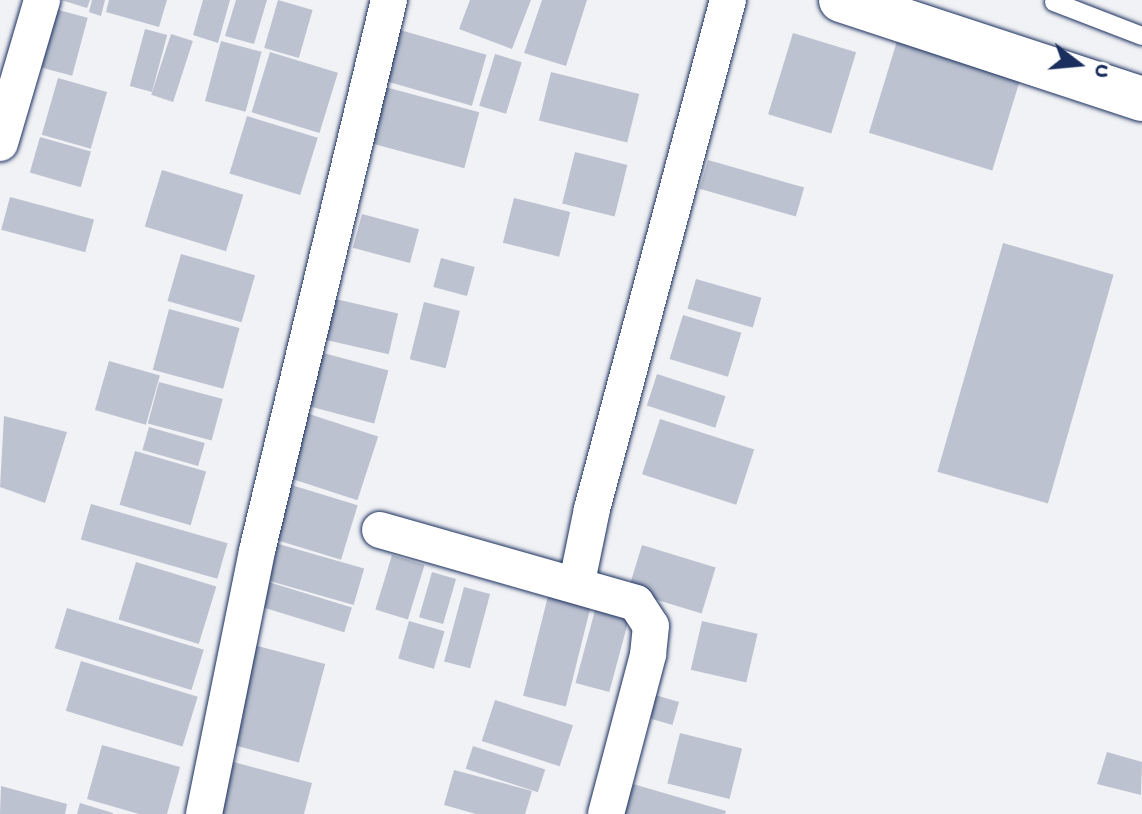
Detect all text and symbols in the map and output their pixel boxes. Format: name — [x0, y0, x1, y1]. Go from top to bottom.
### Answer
north arrow — [1038, 24, 1118, 104]
text: U — [1087, 61, 1115, 80]

